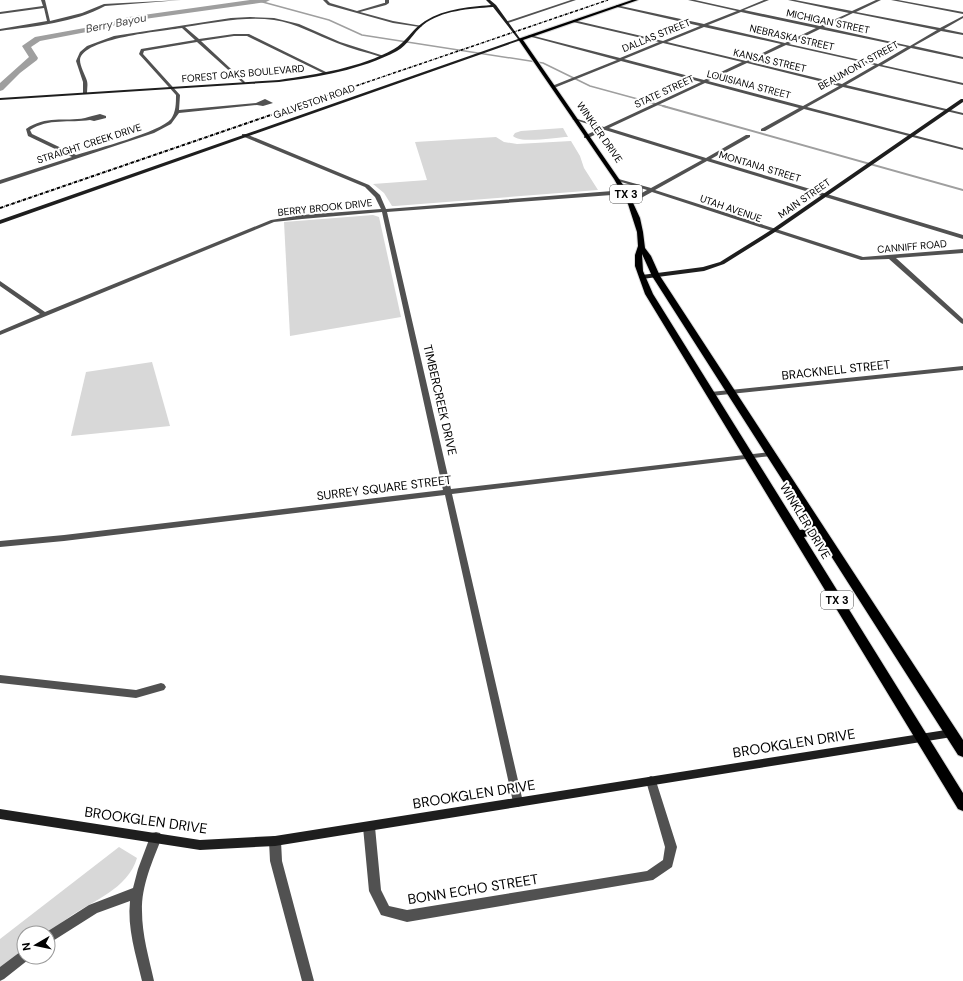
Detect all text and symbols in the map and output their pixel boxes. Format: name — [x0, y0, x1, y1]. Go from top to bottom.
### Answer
street label: MICHIGAN STREET — [785, 6, 871, 37]
water label: Berry Bayou — [84, 10, 148, 36]
street label: DALLAS STREET — [620, 16, 693, 55]
street label: NEBRASKA STREET — [748, 21, 836, 54]
street label: BEAUMONT STREET — [816, 38, 901, 93]
street label: KANSAS STREET — [732, 46, 808, 75]
street label: FOREST OAKS BOULEVARD — [181, 62, 305, 85]
street label: LOUISIANA STREET — [705, 67, 793, 102]
street label: STATE STREET — [632, 72, 696, 111]
street label: GALVESTON ROAD — [272, 81, 357, 122]
street label: WINKLER DRIVE — [574, 99, 626, 166]
street label: STRAIGHT CREEK DRIVE — [35, 120, 143, 167]
street label: MONTANA STREET — [717, 148, 803, 185]
street label: MAIN STREET — [776, 175, 833, 221]
road number: TX 3 — [610, 185, 642, 203]
street label: UTAH AVENUE — [698, 192, 764, 225]
street label: BERRY BROOK DRIVE — [277, 196, 373, 219]
street label: CANNIFF ROAD — [877, 237, 948, 256]
street label: TIMBERCREEK DRIVE — [419, 343, 461, 457]
street label: BRACKNELL STREET — [781, 356, 891, 384]
street label: SURREY SQUARE STREET — [316, 472, 453, 504]
street label: WINKLER DRIVE — [776, 480, 834, 562]
road number: TX 3 — [821, 591, 853, 609]
street label: BROOKGLEN DRIVE — [731, 724, 857, 762]
street label: BROOKGLEN DRIVE — [411, 775, 537, 813]
street label: BROOKGLEN DRIVE — [83, 802, 209, 838]
street label: BONN ECHO STREET — [406, 870, 540, 908]
north arrow — [16, 925, 56, 965]
text: N — [19, 942, 34, 952]

